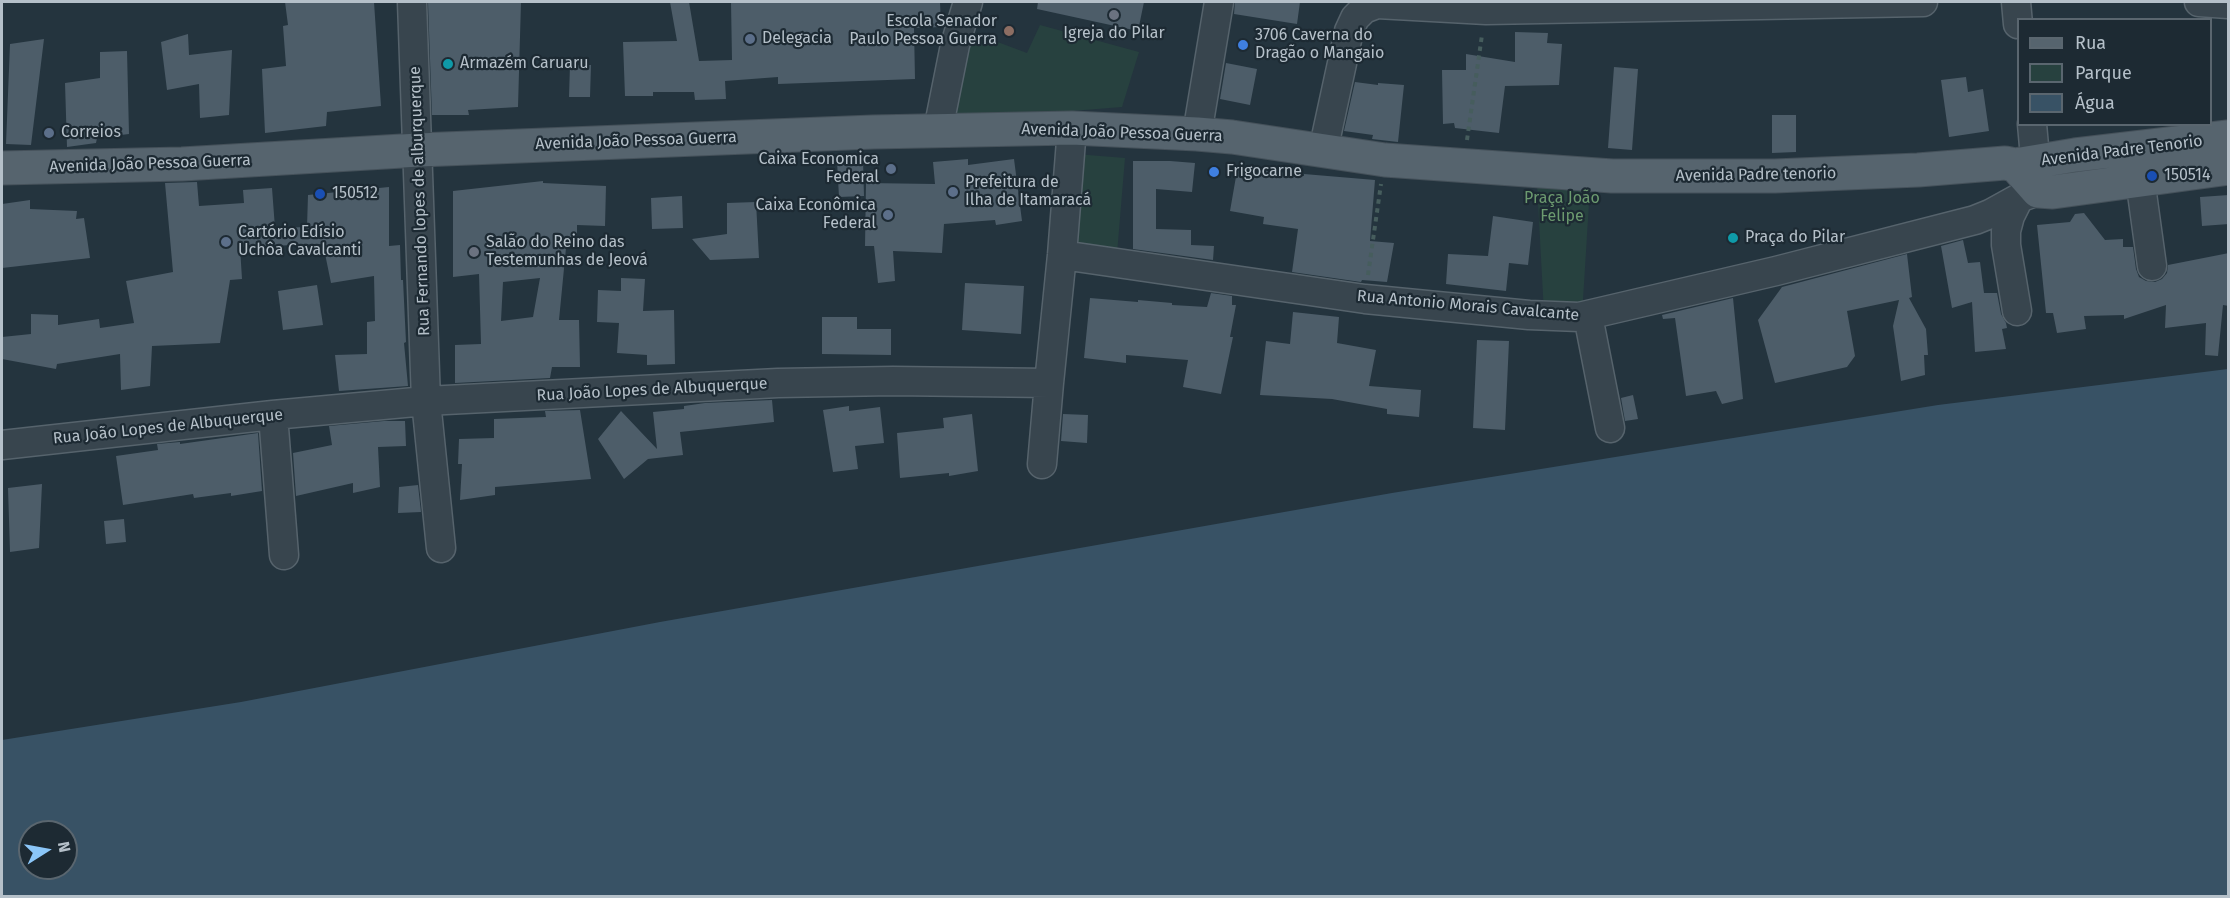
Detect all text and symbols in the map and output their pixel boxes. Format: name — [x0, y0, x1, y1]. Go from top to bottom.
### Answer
marker: Igreja do Pilar — [1107, 8, 1121, 22]
place label: Escola Senador Paulo Pessoa Guerra — [849, 12, 997, 50]
legend — [2017, 18, 2212, 126]
marker: Escola Senador Paulo Pessoa Guerra — [1002, 24, 1016, 38]
place label: Igreja do Pilar — [1063, 24, 1165, 44]
place label: 3706 Caverna do Dragão o Mangaio — [1255, 26, 1384, 64]
place label: Delegacia — [762, 29, 832, 49]
marker: Delegacia — [743, 32, 757, 46]
text: Rua — [2075, 32, 2106, 54]
marker: 3706 Caverna do Dragão o Mangaio — [1236, 38, 1250, 52]
place label: Armazém Caruaru — [460, 54, 588, 74]
marker: Armazém Caruaru — [441, 57, 455, 71]
text: Parque — [2075, 62, 2132, 84]
street label: Rua Fernando lopes de alburquerque — [406, 66, 434, 336]
text: Água — [2075, 92, 2115, 114]
street label: Avenida João Pessoa Guerra — [1021, 120, 1223, 146]
place label: Correios — [61, 123, 121, 143]
marker: Correios — [42, 126, 56, 140]
street label: Avenida João Pessoa Guerra — [535, 128, 737, 154]
street label: Avenida Padre Tenorio — [2040, 132, 2204, 170]
place label: Caixa Economica Federal — [758, 150, 879, 188]
street label: Avenida João Pessoa Guerra — [49, 151, 251, 177]
marker: Caixa Economica Federal — [884, 162, 898, 176]
place label: Frigocarne — [1226, 162, 1302, 182]
street label: Avenida Padre tenorio — [1676, 164, 1836, 186]
marker: Frigocarne — [1207, 165, 1221, 179]
place label: 150514 — [2164, 166, 2211, 186]
marker: 150514 — [2145, 169, 2159, 183]
place label: Prefeitura de Ilha de Itamaracá — [965, 173, 1091, 211]
place label: 150512 — [332, 184, 378, 204]
marker: Prefeitura de Ilha de Itamaracá — [946, 185, 960, 199]
marker: 150512 — [313, 187, 327, 201]
park label: Praça João Felipe — [1524, 189, 1600, 227]
place label: Caixa Econômica Federal — [755, 196, 876, 234]
marker: Caixa Econômica Federal — [881, 208, 895, 222]
place label: Cartório Edísio Uchôa Cavalcanti — [238, 223, 362, 261]
place label: Praça do Pilar — [1745, 228, 1845, 248]
marker: Praça do Pilar — [1726, 231, 1740, 245]
place label: Salão do Reino das Testemunhas de Jeová — [486, 233, 648, 271]
marker: Cartório Edísio Uchôa Cavalcanti — [219, 235, 233, 249]
marker: Salão do Reino das Testemunhas de Jeová — [467, 245, 481, 259]
street label: Rua Antonio Morais Cavalcante — [1356, 287, 1580, 325]
street label: Rua João Lopes de Albuquerque — [536, 374, 768, 406]
street label: Rua João Lopes de Albuquerque — [52, 405, 284, 449]
north arrow — [18, 820, 78, 880]
text: N — [54, 840, 75, 854]

